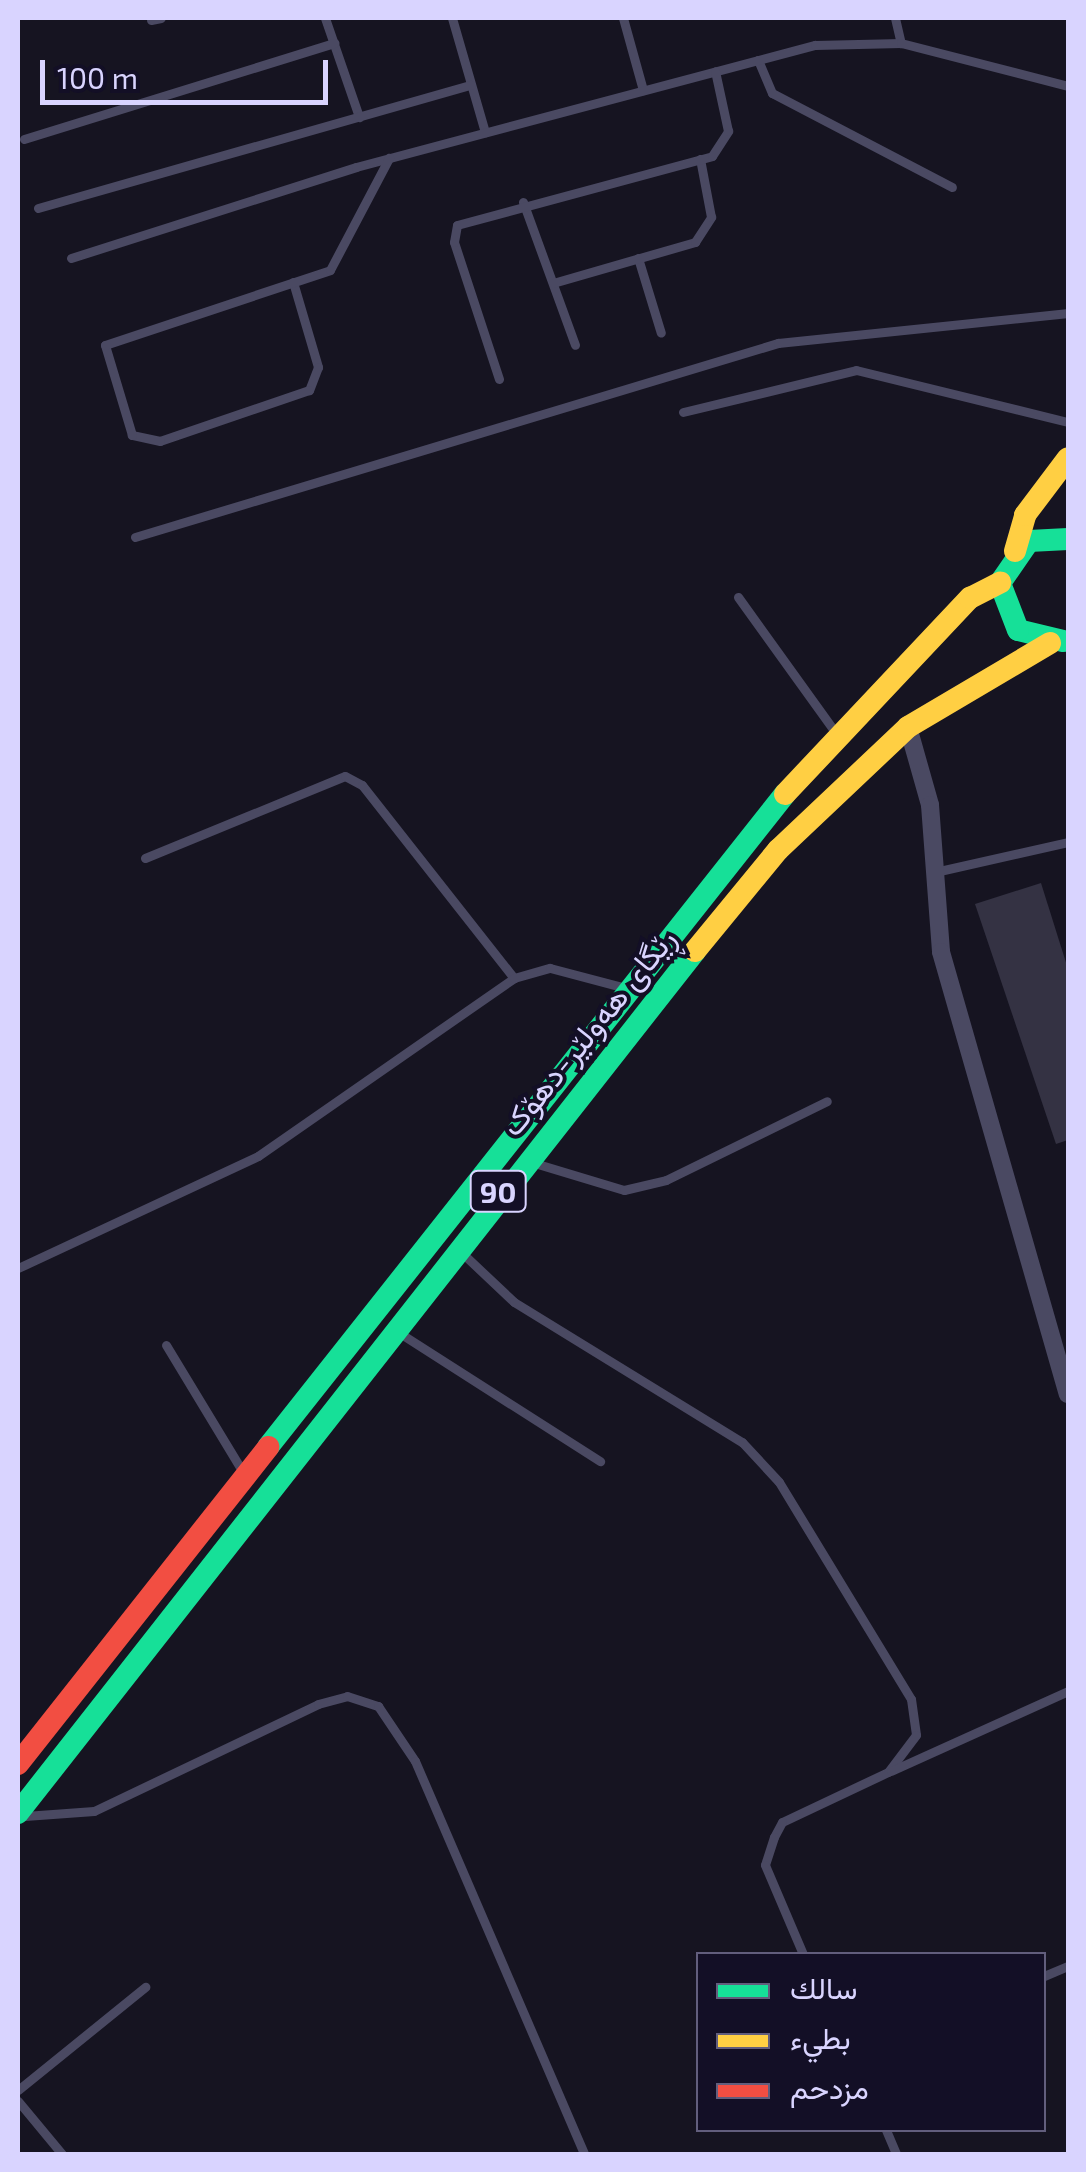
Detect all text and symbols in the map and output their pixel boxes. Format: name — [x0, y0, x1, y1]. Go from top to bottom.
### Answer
scale bar — [45, 40, 332, 102]
text: 100 m — [57, 59, 138, 95]
street label: ڕێگای هەولێر-دهۆک — [491, 919, 683, 1143]
road number: 90 — [468, 1166, 528, 1216]
legend — [696, 1952, 1046, 2132]
text: سالك — [790, 1969, 857, 2005]
text: بطيء — [790, 2019, 851, 2055]
text: مزدحم — [790, 2069, 869, 2105]

